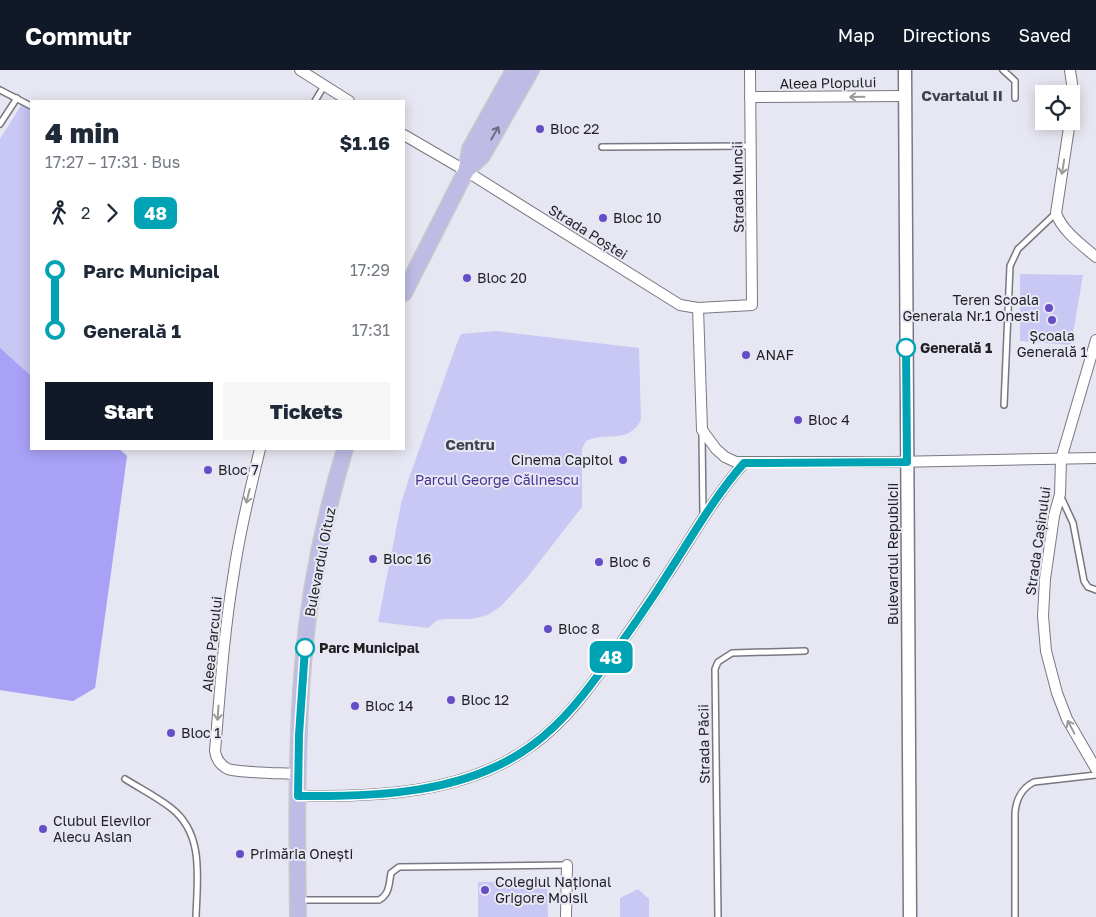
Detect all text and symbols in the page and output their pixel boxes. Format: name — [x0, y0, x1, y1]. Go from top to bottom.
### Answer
text: Commutr — [25, 21, 132, 50]
text: Map — [838, 24, 874, 46]
text: Directions — [902, 24, 990, 46]
text: Saved — [1018, 24, 1071, 46]
street label: Aleea Plopului — [779, 73, 877, 92]
map controls — [1035, 85, 1080, 130]
button: locate — [1035, 85, 1080, 130]
district label: Cvartalul II — [921, 86, 1003, 104]
one-way arrow — [849, 92, 865, 102]
text: 4 min — [45, 116, 119, 149]
place label: Bloc 22 — [550, 120, 600, 137]
marker: Bloc 22 — [534, 123, 546, 135]
one-way arrow — [491, 126, 500, 141]
text: $1.16 — [340, 131, 390, 154]
street label: Strada Muncii — [728, 141, 747, 233]
text: 17:27 – 17:31 · Bus — [45, 152, 180, 172]
one-way arrow — [1058, 159, 1068, 175]
icon: walk — [45, 199, 73, 227]
icon: forward — [98, 199, 126, 227]
street label: Strada Poștei — [546, 201, 631, 263]
text: 48 — [144, 202, 167, 224]
text: 2 — [81, 203, 90, 223]
place label: Bloc 10 — [613, 209, 662, 226]
marker: Bloc 10 — [597, 212, 609, 224]
text: Parc Municipal — [83, 259, 219, 282]
text: 17:29 — [350, 260, 390, 280]
place label: Bloc 20 — [477, 269, 527, 286]
marker: Bloc 20 — [461, 272, 473, 284]
place label: Teren Scoala Generala Nr.1 Onesti — [902, 291, 1039, 324]
marker: Teren Scoala Generala Nr.1 Onesti — [1043, 302, 1055, 314]
marker: Școala Generală 1 — [1046, 314, 1058, 326]
text: Generală 1 — [83, 319, 181, 342]
text: 17:31 — [352, 320, 390, 340]
place label: Școala Generală 1 — [1017, 327, 1088, 360]
marker: Generală 1 — [896, 338, 916, 358]
place label: Generală 1 — [920, 339, 992, 356]
place label: ANAF — [756, 346, 794, 363]
marker: ANAF — [740, 349, 752, 361]
button: Start — [45, 382, 213, 440]
button: Tickets — [223, 382, 390, 440]
place label: Bloc 4 — [808, 411, 850, 428]
marker: Bloc 4 — [792, 414, 804, 426]
district label: Centru — [445, 435, 495, 453]
place label: Cinema Capitol — [511, 451, 613, 468]
marker: Cinema Capitol — [617, 454, 629, 466]
place label: Bloc 7 — [218, 461, 259, 478]
marker: Bloc 7 — [202, 464, 214, 476]
park label: Parcul George Călinescu — [415, 471, 579, 488]
street label: Bulevardul Republicii — [884, 483, 901, 625]
street label: Strada Cașinului — [1021, 485, 1054, 597]
one-way arrow — [243, 488, 252, 504]
street label: Bulevardul Oituz — [301, 506, 338, 618]
place label: Bloc 16 — [383, 550, 432, 567]
marker: Bloc 16 — [367, 553, 379, 565]
place label: Bloc 6 — [609, 553, 651, 570]
marker: Bloc 6 — [593, 556, 605, 568]
street label: Aleea Parcului — [198, 595, 225, 693]
place label: Bloc 8 — [558, 620, 600, 637]
marker: Bloc 8 — [542, 623, 554, 635]
marker: Parc Municipal — [295, 638, 315, 658]
place label: Parc Municipal — [319, 639, 420, 656]
line badge: 48 — [588, 641, 634, 673]
text: 48 — [600, 646, 622, 668]
place label: Bloc 12 — [461, 691, 509, 708]
marker: Bloc 12 — [445, 694, 457, 706]
place label: Bloc 14 — [365, 697, 414, 714]
marker: Bloc 14 — [349, 700, 361, 712]
street label: Strada Păcii — [694, 704, 713, 784]
one-way arrow — [213, 705, 223, 721]
one-way arrow — [1066, 720, 1075, 735]
place label: Bloc 1 — [181, 724, 221, 741]
marker: Bloc 1 — [165, 727, 177, 739]
place label: Clubul Elevilor Alecu Aslan — [53, 812, 152, 845]
marker: Clubul Elevilor Alecu Aslan — [37, 823, 49, 835]
place label: Primăria Onești — [250, 845, 353, 862]
marker: Primăria Onești — [234, 848, 246, 860]
place label: Colegiul Național Grigore Moisil — [495, 873, 612, 906]
marker: Colegiul Național Grigore Moisil — [479, 884, 491, 896]

